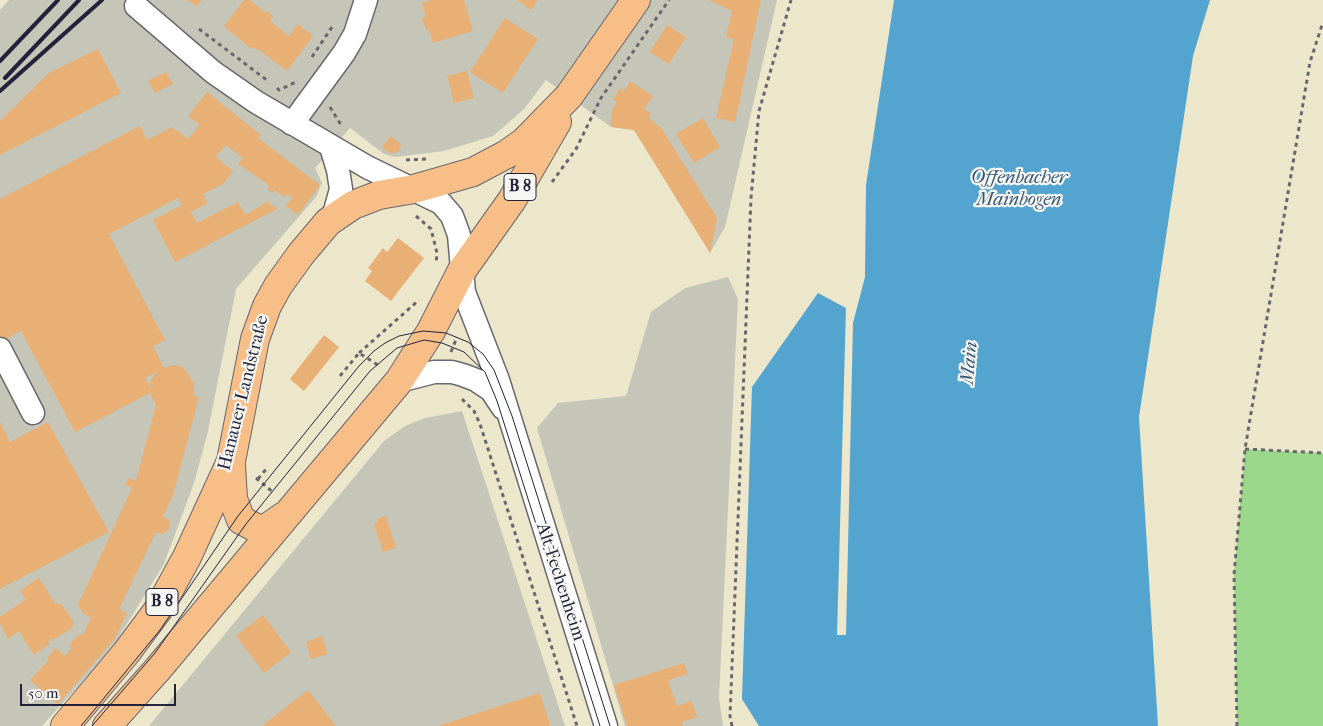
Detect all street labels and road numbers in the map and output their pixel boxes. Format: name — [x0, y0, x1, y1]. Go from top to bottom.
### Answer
road number: B 8 — [504, 173, 536, 200]
street label: Hanauer Landstraße — [214, 313, 274, 473]
street label: Alt-Fechenheim — [531, 520, 589, 644]
road number: B 8 — [146, 588, 178, 616]

